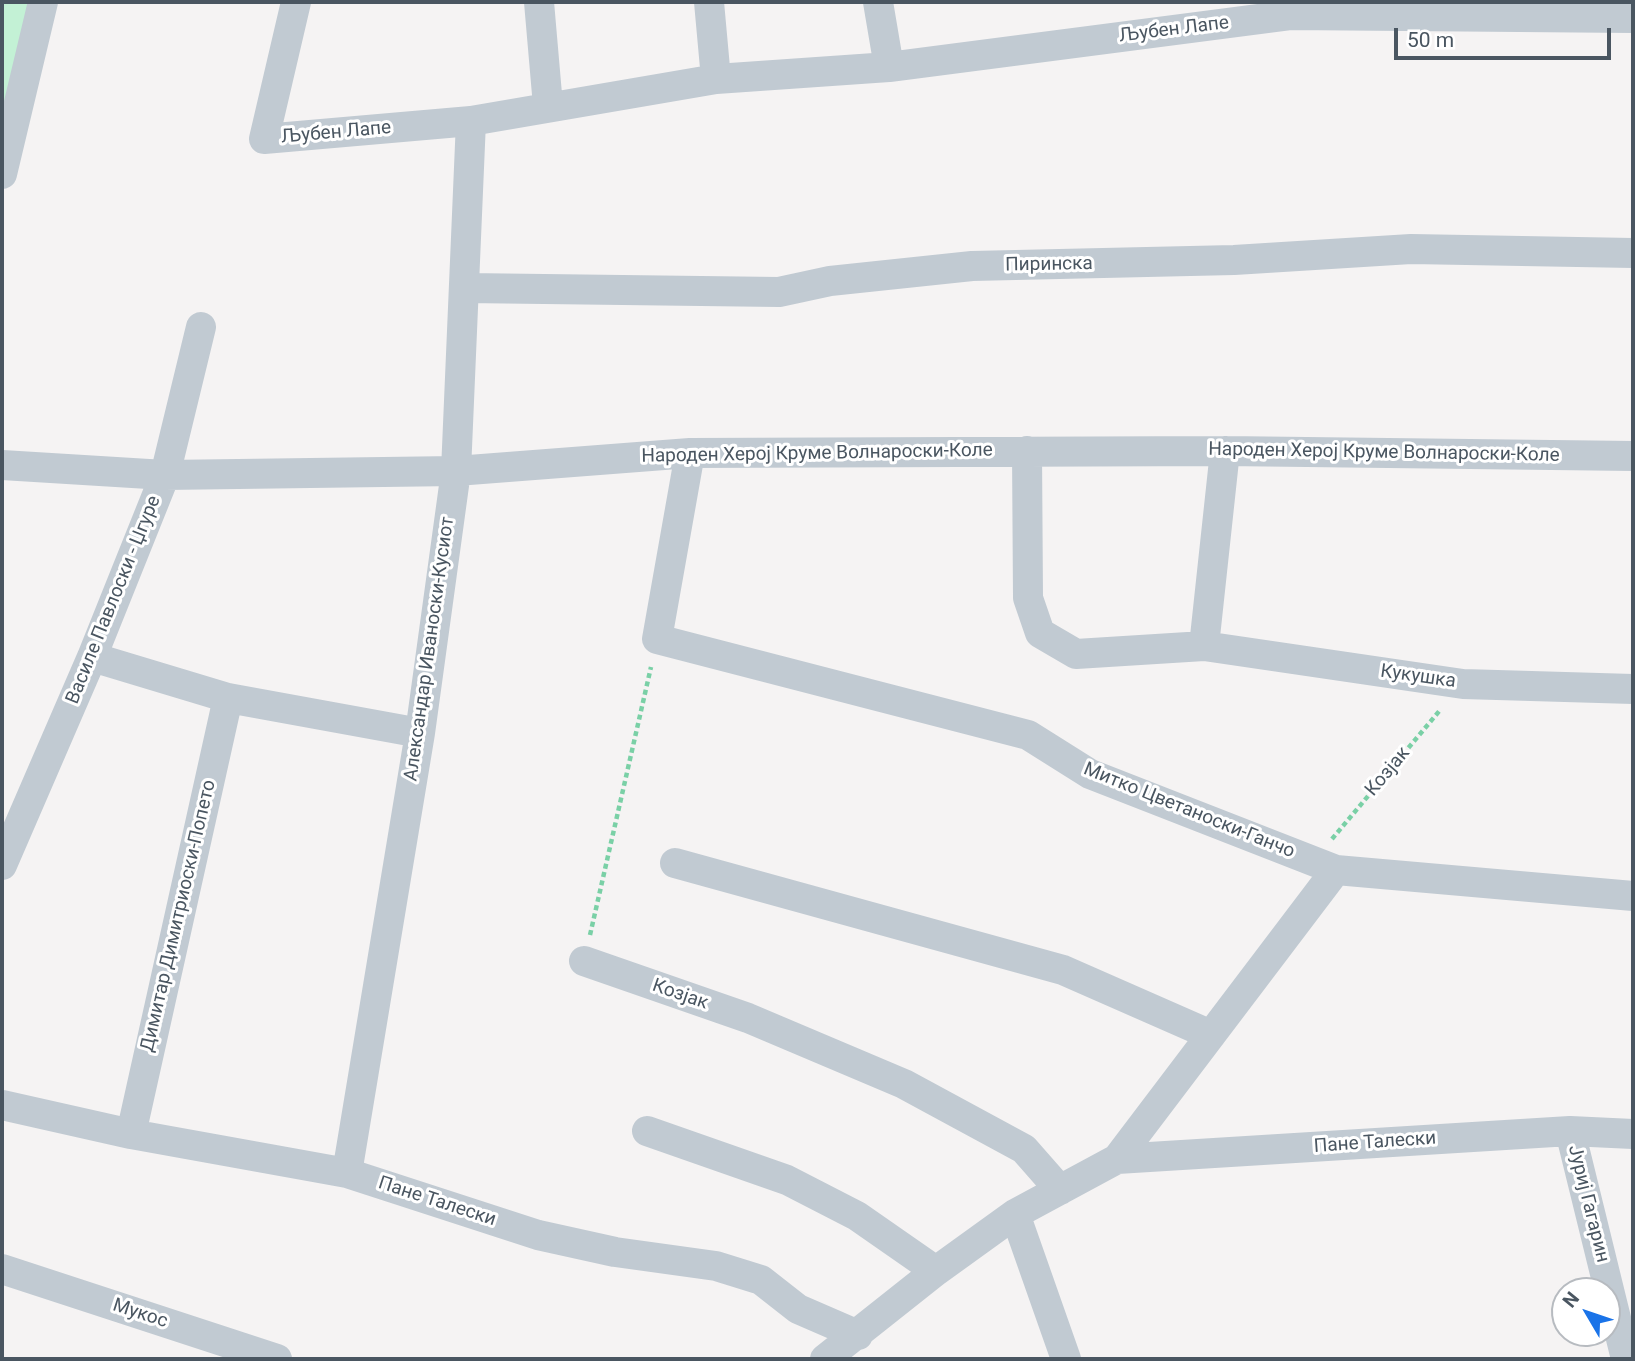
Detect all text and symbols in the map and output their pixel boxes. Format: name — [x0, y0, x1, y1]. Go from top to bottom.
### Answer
street label: Љубен Лапе — [1118, 12, 1230, 48]
scale bar — [1397, 14, 1614, 58]
text: 50 m — [1407, 28, 1454, 52]
street label: Љубен Лапе — [280, 117, 392, 149]
street label: Пиринска — [1005, 253, 1093, 277]
street label: Народен Херој Круме Волнароски-Коле — [1208, 439, 1560, 467]
street label: Народен Херој Круме Волнароски-Коле — [641, 440, 993, 468]
street label: Василе Павлоски - Џгуре — [62, 493, 166, 707]
street label: Александар Иваноски-Кусиот — [400, 515, 460, 783]
street label: Кукушка — [1379, 660, 1457, 694]
street label: Козјак — [1361, 743, 1415, 801]
street label: Митко Цветаноски-Ганчо — [1080, 758, 1298, 864]
street label: Димитар Димитриоски-Попето — [137, 778, 221, 1054]
street label: Козјак — [649, 975, 711, 1015]
street label: Пане Талески — [1313, 1127, 1437, 1159]
street label: Јуриј Гагарин — [1562, 1143, 1614, 1265]
street label: Пане Талески — [375, 1172, 499, 1232]
north arrow — [1551, 1277, 1621, 1347]
text: N — [1558, 1287, 1584, 1312]
street label: Мукос — [110, 1294, 170, 1334]

